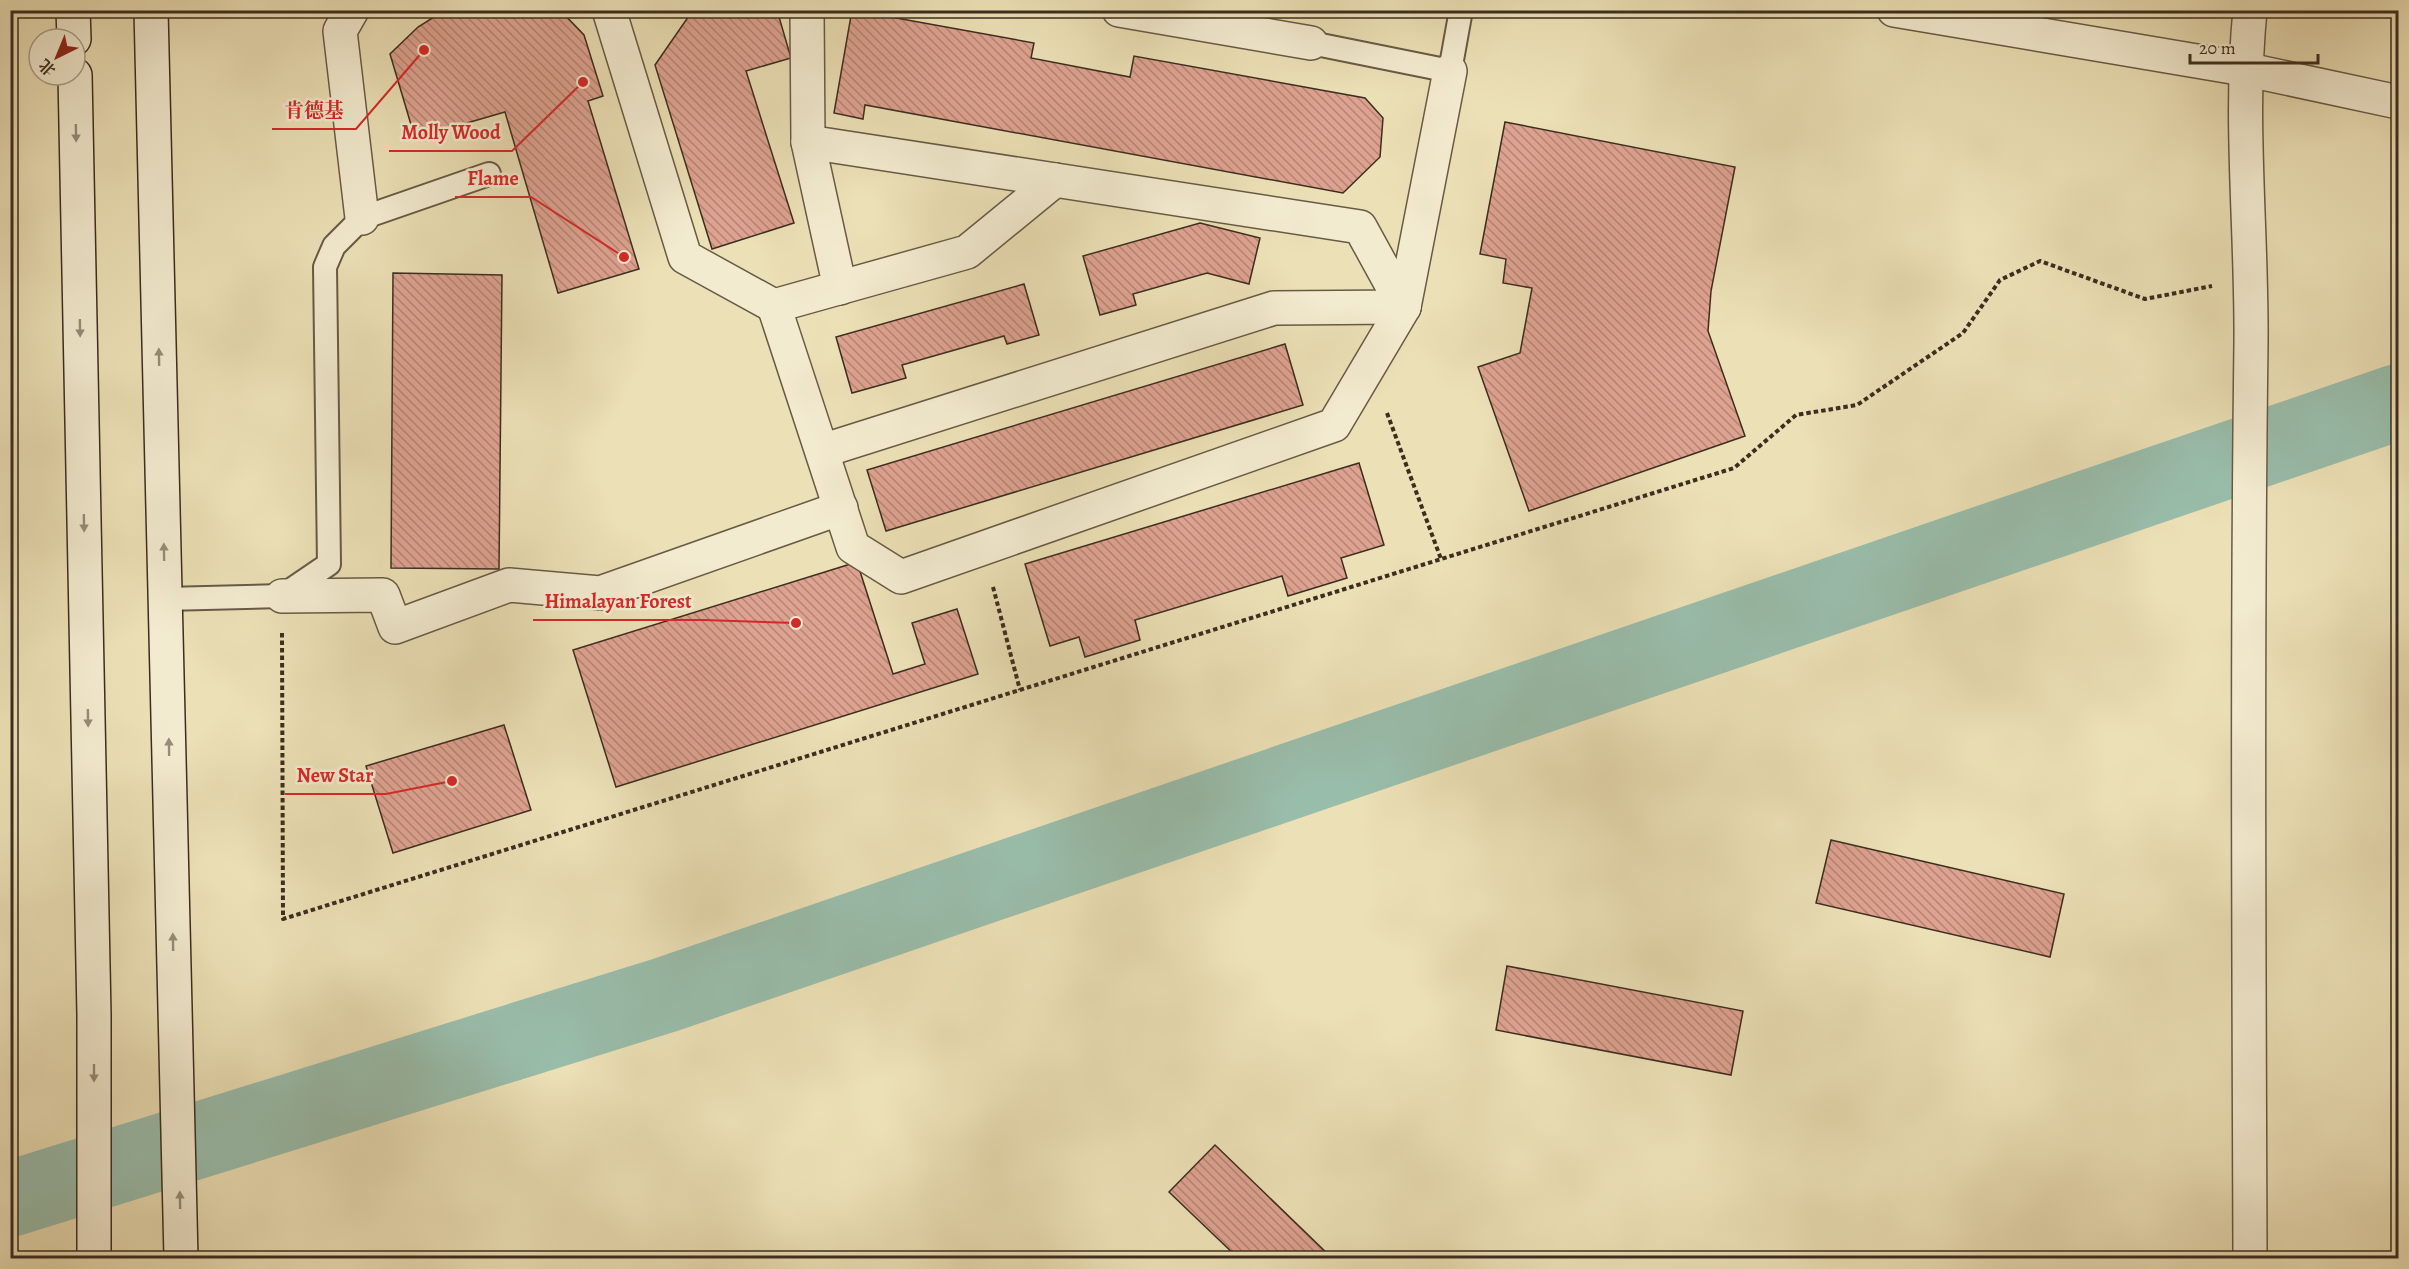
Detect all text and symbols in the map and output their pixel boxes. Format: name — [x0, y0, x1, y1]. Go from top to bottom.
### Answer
north arrow — [27, 27, 87, 87]
scale bar — [2190, 27, 2318, 65]
text: 20 m — [2199, 36, 2236, 60]
text: 北 — [34, 54, 61, 81]
callout: 肯德基 — [272, 91, 356, 129]
text: 肯德基 — [284, 97, 344, 124]
callout: Molly Wood — [389, 113, 512, 151]
text: Molly Wood — [401, 119, 501, 146]
one-way arrow — [71, 124, 81, 143]
callout: Flame — [455, 159, 531, 197]
text: Flame — [467, 165, 519, 192]
one-way arrow — [75, 319, 85, 338]
one-way arrow — [154, 347, 164, 366]
one-way arrow — [79, 514, 88, 533]
one-way arrow — [159, 542, 168, 561]
callout: Himalayan Forest — [533, 582, 704, 620]
text: Himalayan Forest — [544, 588, 692, 615]
one-way arrow — [83, 709, 92, 728]
one-way arrow — [164, 737, 173, 756]
callout: New Star — [285, 756, 386, 794]
text: New Star — [297, 762, 373, 789]
one-way arrow — [169, 932, 178, 951]
one-way arrow — [89, 1064, 99, 1083]
one-way arrow — [175, 1191, 184, 1210]

